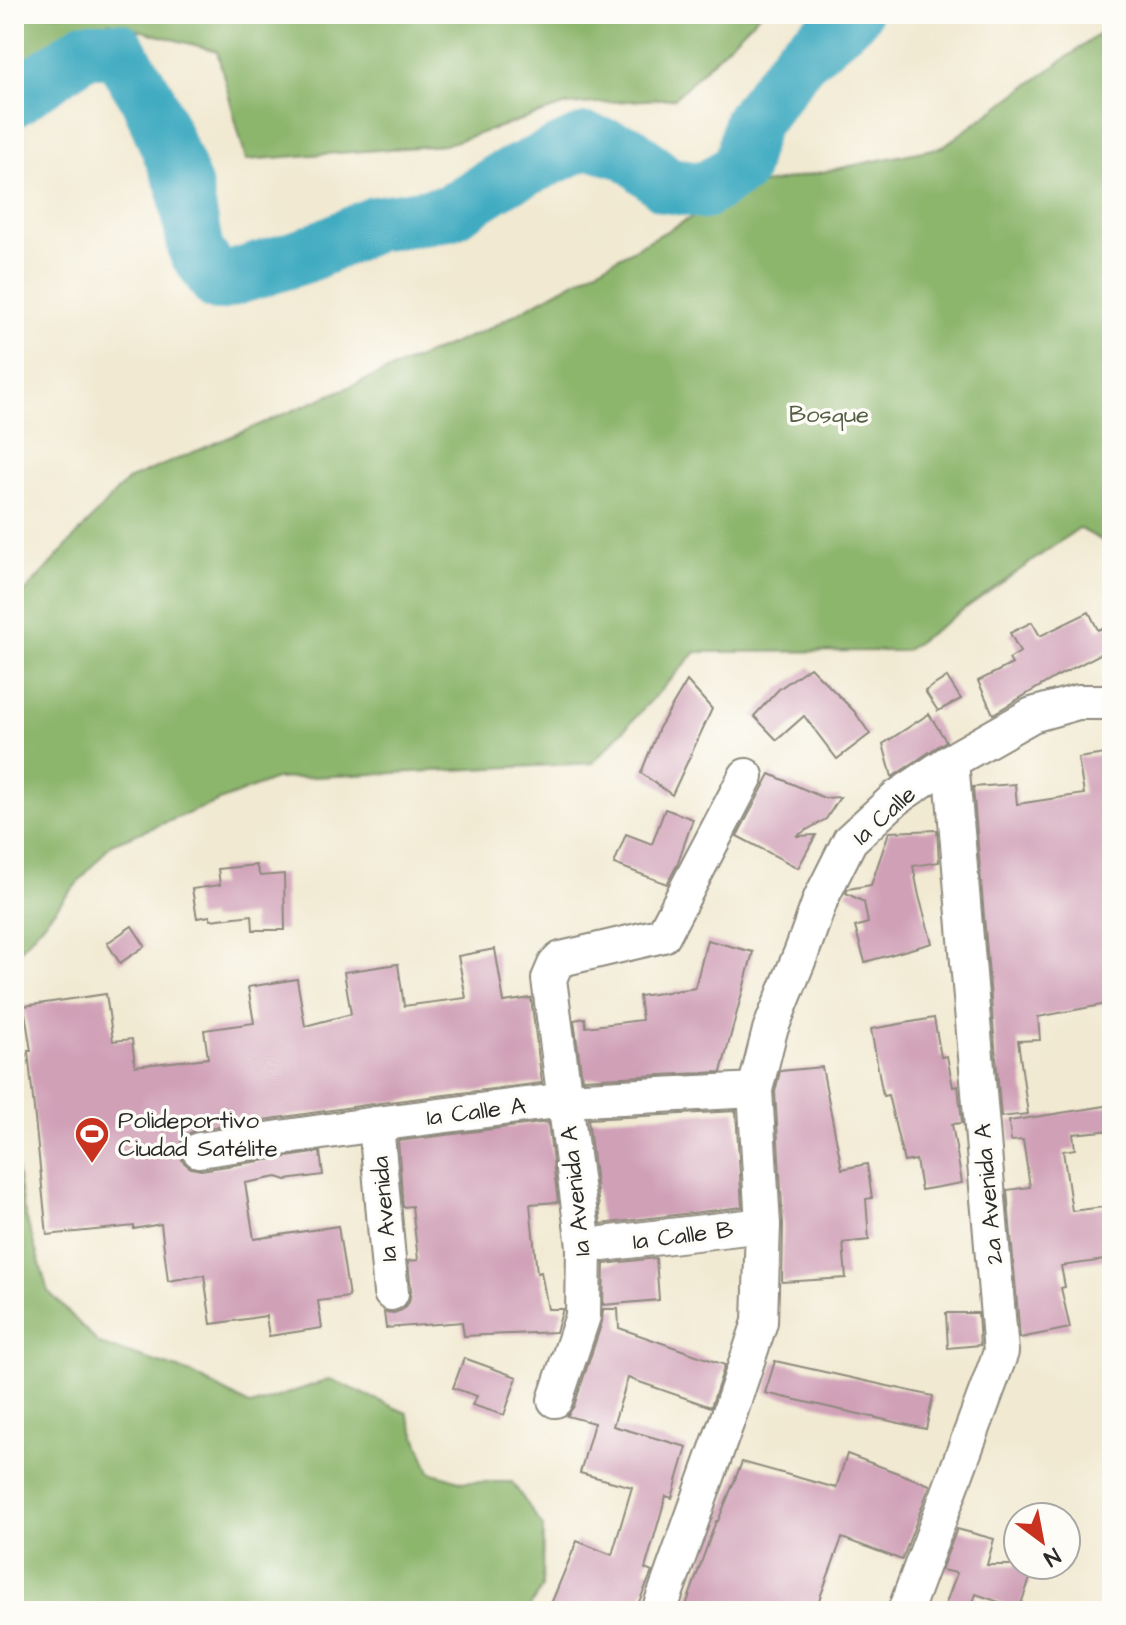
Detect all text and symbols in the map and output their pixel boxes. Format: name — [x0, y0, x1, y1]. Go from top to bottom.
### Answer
park label: Bosque — [789, 398, 869, 432]
street label: 1a Calle — [846, 778, 924, 853]
street label: 1a Calle A — [425, 1089, 528, 1135]
place label: Polideportivo Ciudad Satélite — [118, 1104, 278, 1166]
sports icon: Polideportivo Ciudad Satélite — [73, 1115, 111, 1165]
street label: 2a Avenida A — [966, 1122, 1012, 1266]
street label: 1a Avenida A — [552, 1124, 600, 1258]
street label: 1a Avenida — [363, 1155, 407, 1263]
street label: 1a Calle B — [631, 1213, 735, 1259]
north arrow — [1002, 1501, 1082, 1581]
text: N — [1038, 1540, 1066, 1574]

